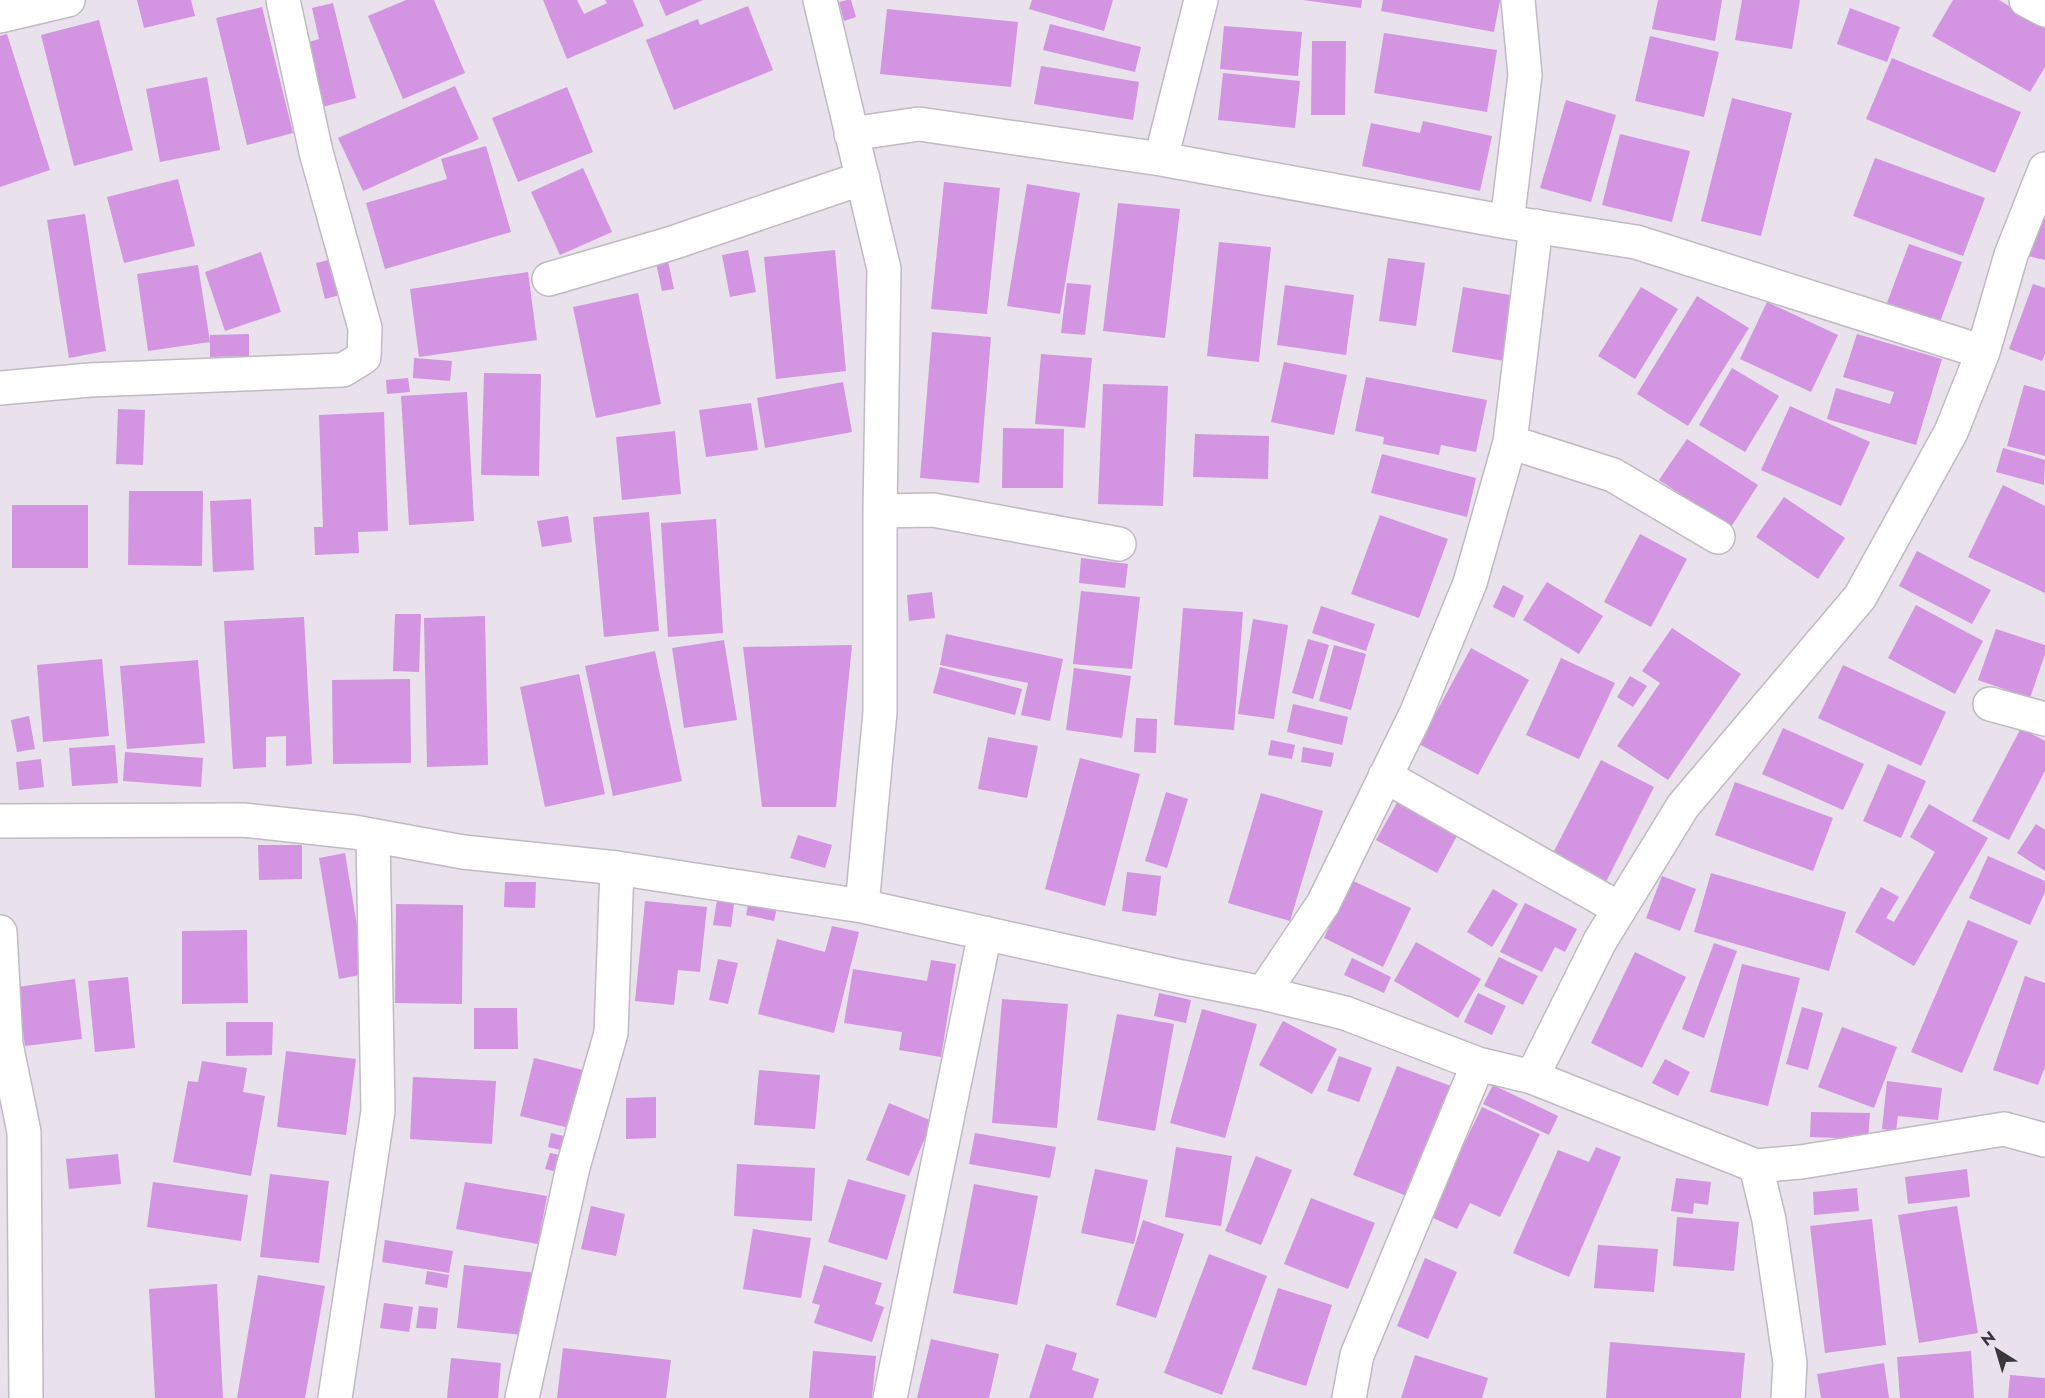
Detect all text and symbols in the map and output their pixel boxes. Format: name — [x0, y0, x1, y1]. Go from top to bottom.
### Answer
north arrow — [1967, 1320, 2027, 1380]
text: N — [1976, 1325, 2000, 1351]

